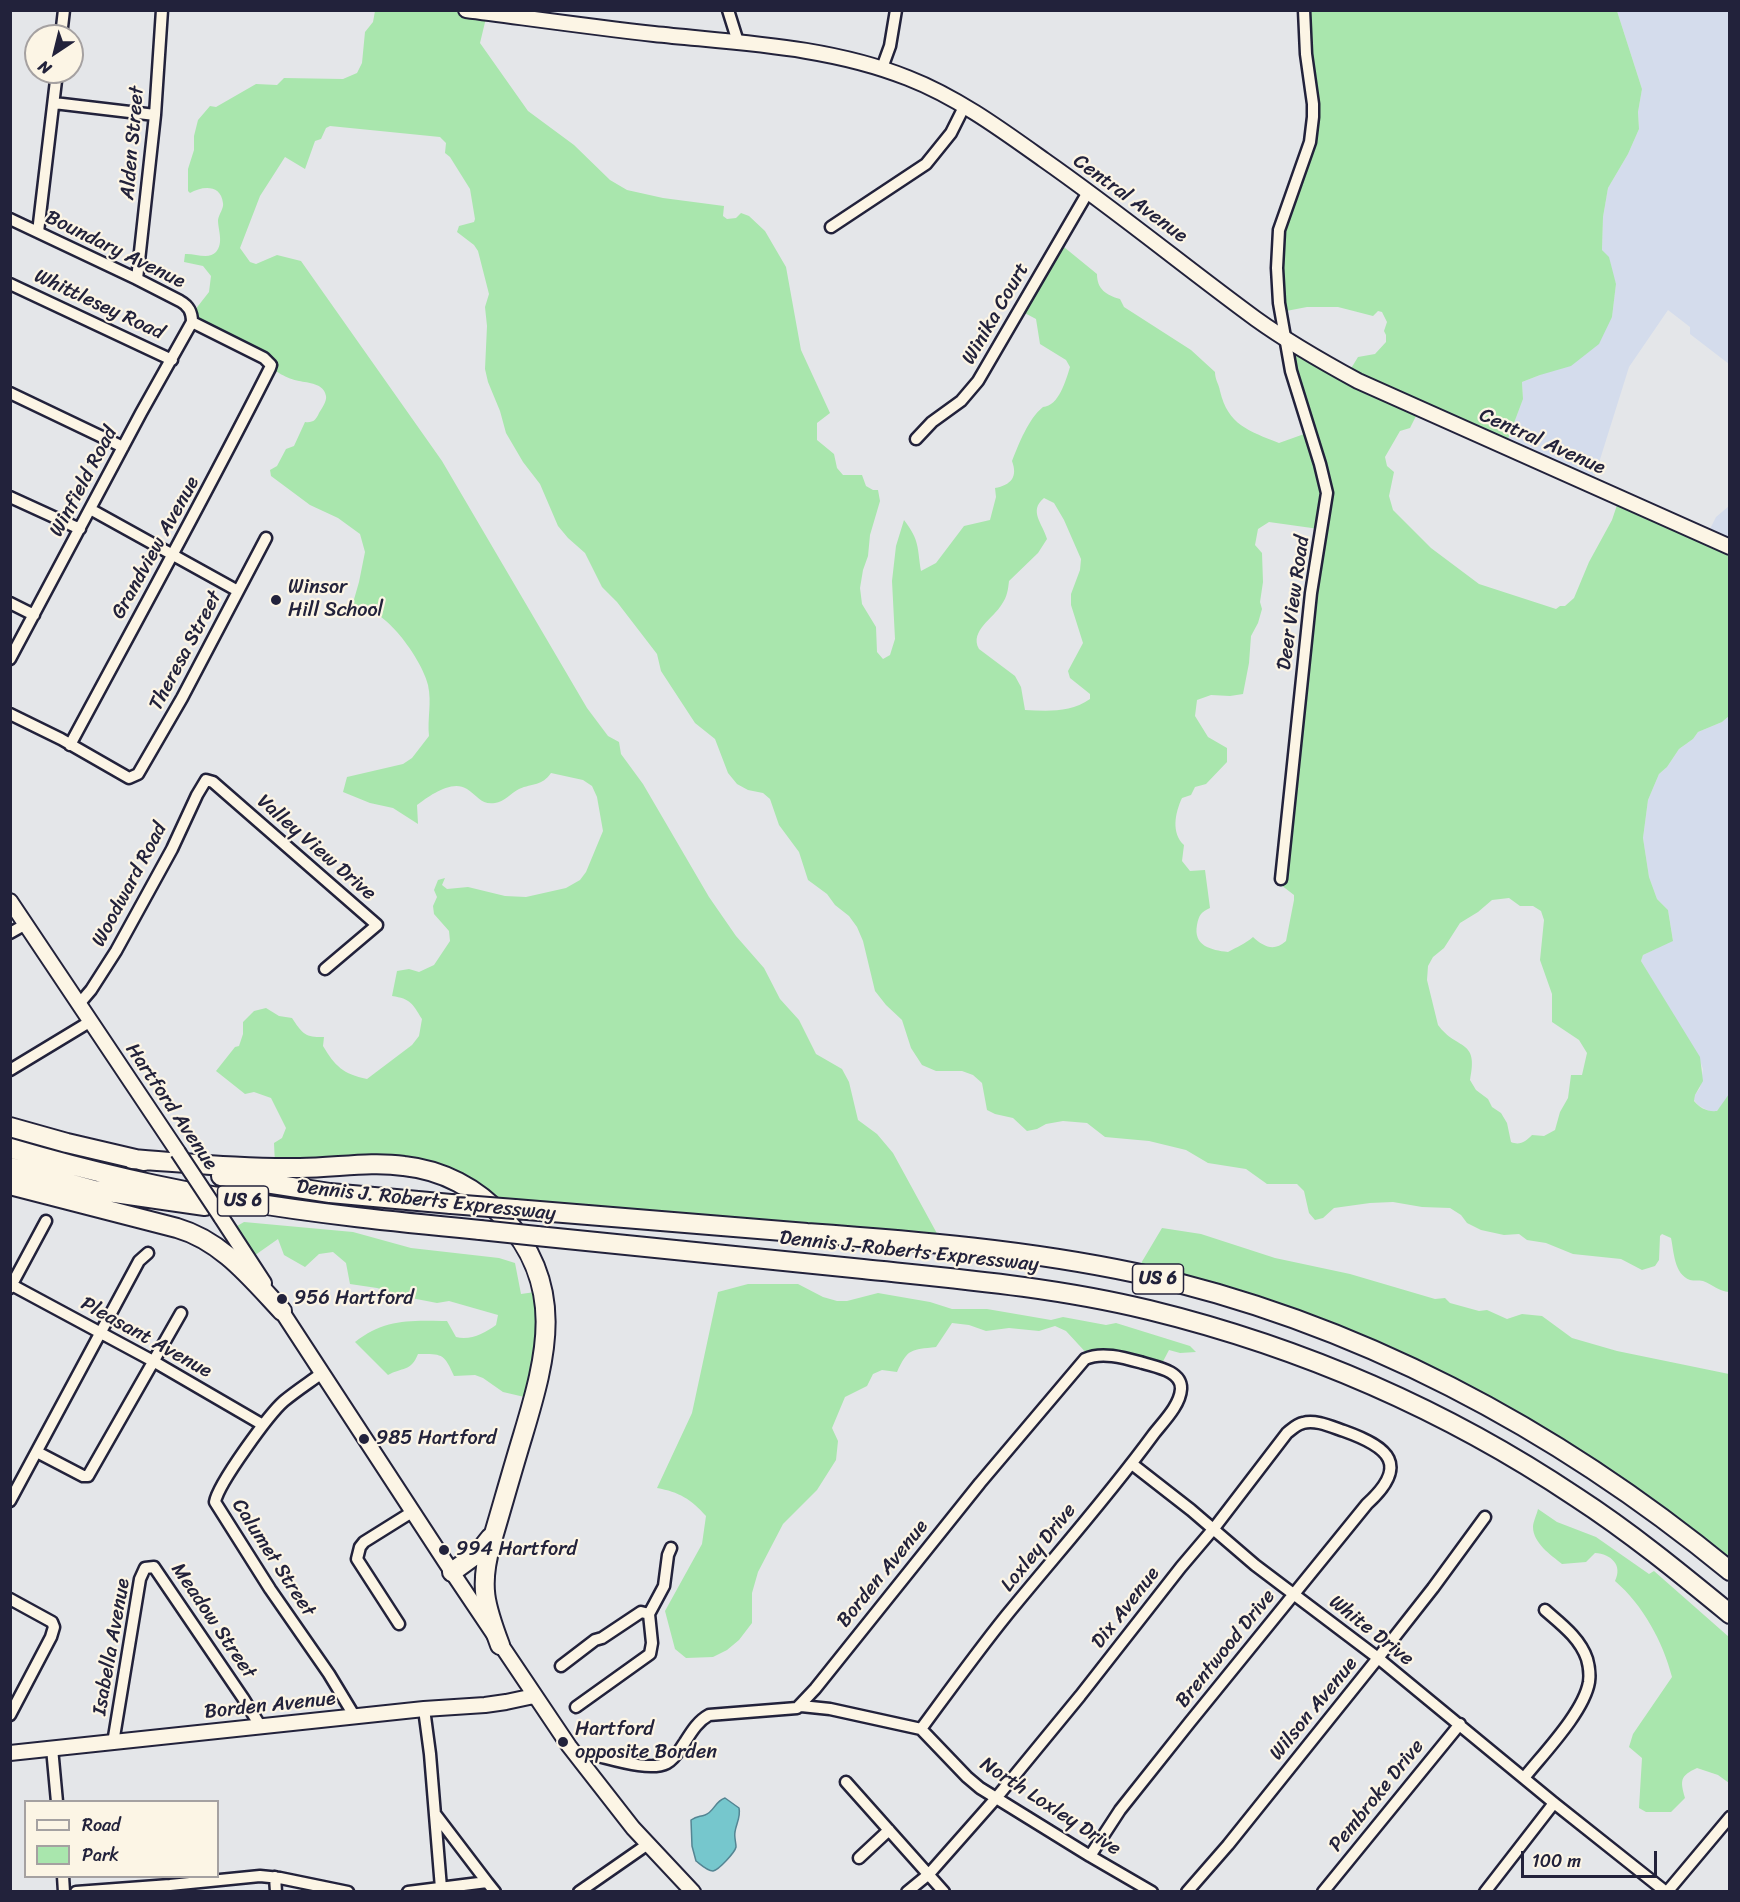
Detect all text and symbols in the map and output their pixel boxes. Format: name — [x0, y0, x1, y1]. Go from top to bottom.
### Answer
north arrow — [24, 24, 84, 84]
text: N — [32, 52, 57, 83]
street label: Alden Street — [116, 85, 150, 201]
street label: Central Avenue — [1068, 150, 1192, 248]
street label: Boundary Avenue — [41, 206, 189, 294]
street label: Winika Court — [957, 259, 1035, 369]
street label: Whittlesey Road — [30, 264, 168, 346]
street label: Central Avenue — [1475, 404, 1609, 480]
street label: Winfield Road — [45, 423, 123, 541]
street label: Grandview Avenue — [107, 473, 205, 623]
street label: Deer View Road — [1273, 534, 1315, 672]
place label: Winsor Hill School — [288, 576, 383, 623]
street label: Theresa Street — [144, 587, 228, 715]
marker: Winsor Hill School — [269, 593, 283, 607]
street label: Valley View Drive — [252, 790, 380, 906]
street label: Woodward Road — [87, 819, 173, 951]
street label: Hartford Avenue — [120, 1039, 222, 1175]
street label: Dennis J. Roberts Expressway — [295, 1175, 557, 1227]
road number: US 6 — [218, 1186, 268, 1216]
street label: Dennis J. Roberts Expressway — [778, 1226, 1040, 1278]
road number: US 6 — [1132, 1264, 1184, 1294]
place label: 956 Hartford — [294, 1287, 414, 1311]
street label: Pleasant Avenue — [76, 1292, 216, 1384]
marker: 956 Hartford — [275, 1292, 289, 1306]
place label: 985 Hartford — [376, 1427, 496, 1451]
marker: 985 Hartford — [357, 1432, 371, 1446]
street label: Calumet Street — [226, 1495, 320, 1621]
street label: Loxley Drive — [996, 1499, 1082, 1597]
street label: Borden Avenue — [832, 1515, 934, 1633]
place label: 994 Hartford — [456, 1538, 577, 1562]
marker: 994 Hartford — [437, 1543, 451, 1557]
street label: Meadow Street — [166, 1559, 260, 1683]
street label: Dix Avenue — [1087, 1562, 1165, 1654]
street label: Isabella Avenue — [88, 1577, 136, 1717]
street label: Brentwood Drive — [1171, 1585, 1281, 1713]
street label: White Drive — [1324, 1590, 1418, 1672]
street label: Wilson Avenue — [1265, 1653, 1363, 1765]
street label: Borden Avenue — [203, 1687, 337, 1725]
place label: Hartford opposite Borden — [575, 1718, 717, 1765]
marker: Hartford opposite Borden — [556, 1735, 570, 1749]
street label: Pembroke Drive — [1324, 1735, 1430, 1857]
street label: North Loxley Drive — [975, 1753, 1125, 1861]
legend — [24, 1800, 219, 1878]
text: Road — [82, 1809, 121, 1841]
text: Park — [82, 1839, 119, 1871]
scale bar — [1524, 1839, 1660, 1877]
text: 100 m — [1532, 1845, 1581, 1877]

